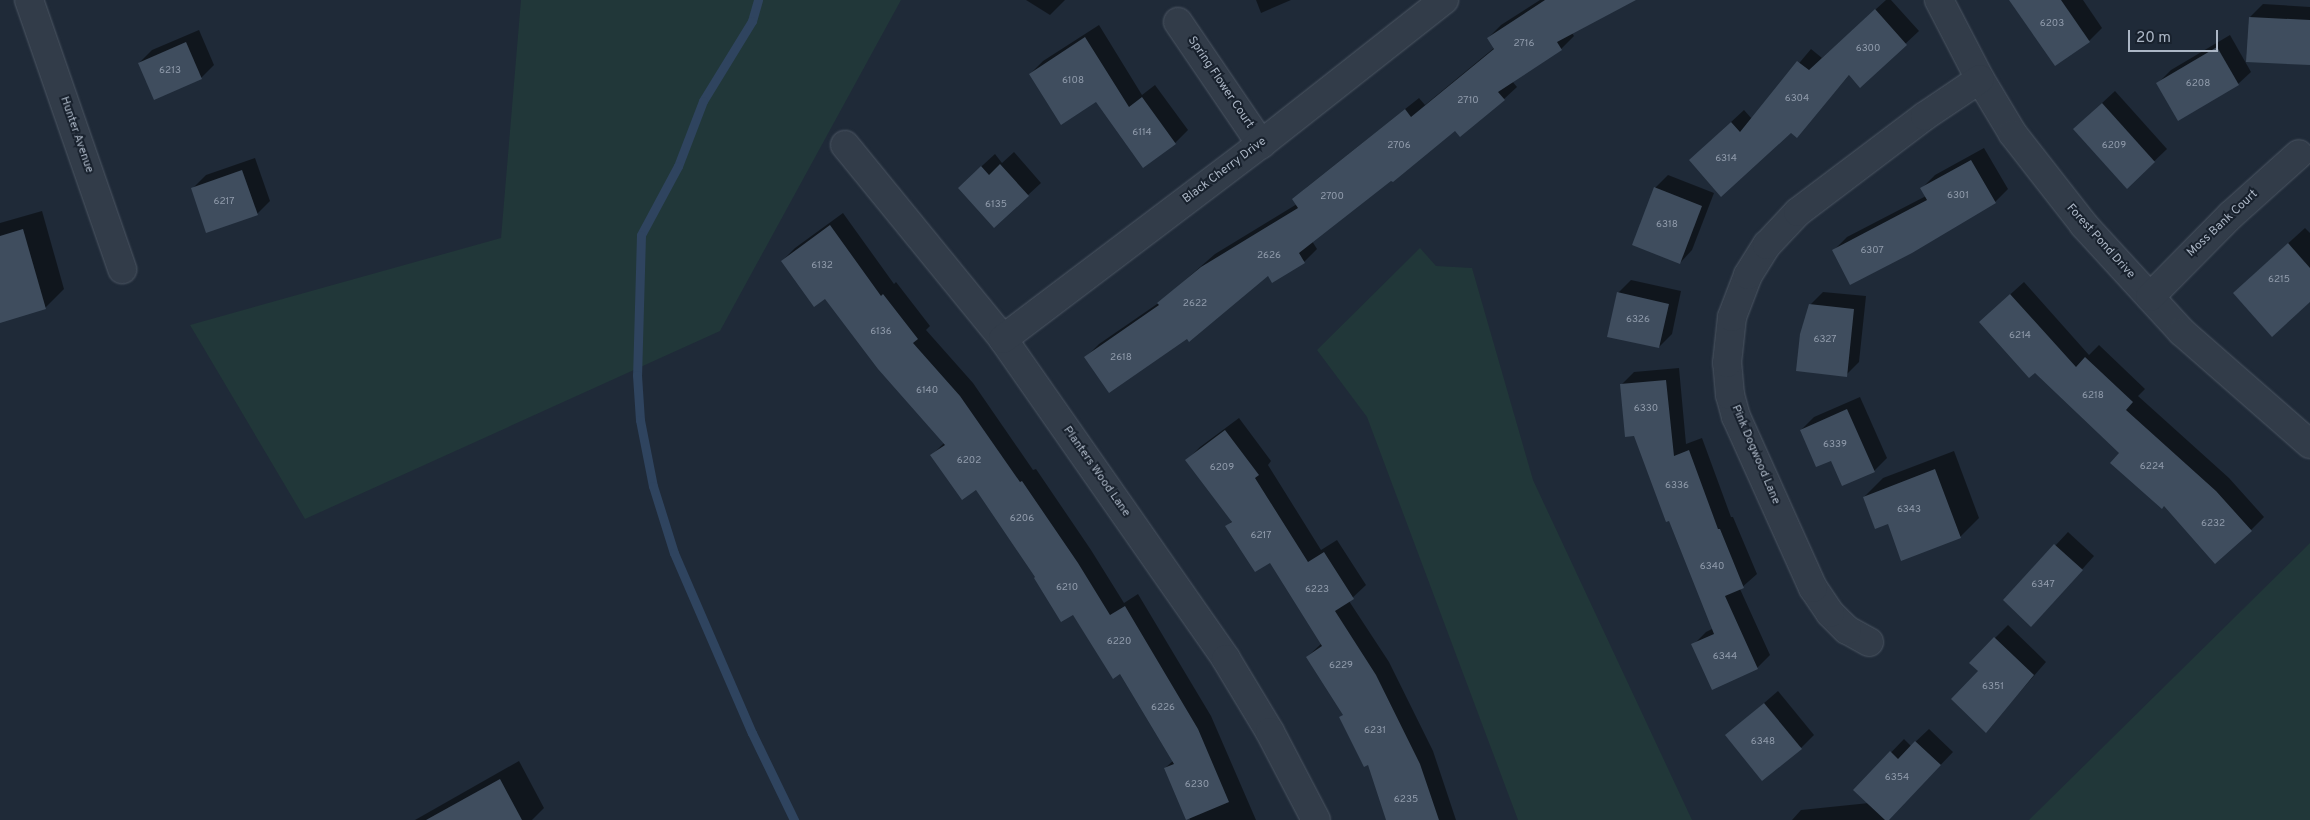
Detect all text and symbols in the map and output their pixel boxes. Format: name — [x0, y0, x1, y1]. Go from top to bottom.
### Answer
house number: 6203 — [2040, 18, 2064, 30]
scale bar — [2130, 20, 2220, 52]
text: 20 m — [2136, 29, 2171, 48]
street label: Spring Flower Court — [1184, 34, 1256, 132]
house number: 2716 — [1513, 38, 1535, 50]
house number: 6300 — [1856, 43, 1880, 55]
house number: 6213 — [159, 65, 181, 77]
house number: 6108 — [1062, 75, 1084, 87]
house number: 6208 — [2186, 78, 2210, 90]
house number: 6304 — [1785, 93, 1809, 105]
street label: Hunter Avenue — [56, 95, 96, 175]
house number: 2710 — [1457, 95, 1479, 107]
house number: 6114 — [1132, 127, 1152, 139]
street label: Black Cherry Drive — [1180, 135, 1270, 207]
house number: 2706 — [1387, 140, 1411, 152]
house number: 6209 — [2102, 140, 2126, 152]
house number: 6314 — [1715, 153, 1737, 165]
street label: Moss Bank Court — [2185, 188, 2261, 260]
house number: 6301 — [1947, 190, 1969, 202]
house number: 2700 — [1320, 191, 1344, 203]
house number: 6217 — [214, 196, 234, 208]
house number: 6135 — [985, 199, 1007, 211]
street label: Forest Pond Drive — [2063, 202, 2137, 282]
house number: 6318 — [1656, 219, 1678, 231]
house number: 6307 — [1860, 245, 1884, 257]
house number: 2626 — [1257, 250, 1281, 262]
house number: 6132 — [811, 260, 833, 272]
house number: 6215 — [2268, 274, 2290, 286]
house number: 2622 — [1183, 298, 1207, 310]
house number: 6326 — [1626, 314, 1650, 326]
house number: 6136 — [870, 326, 892, 338]
house number: 6214 — [2009, 330, 2031, 342]
house number: 6327 — [1813, 334, 1837, 346]
house number: 2618 — [1110, 352, 1132, 364]
house number: 6140 — [916, 385, 938, 397]
house number: 6218 — [2082, 390, 2104, 402]
house number: 6330 — [1634, 403, 1658, 415]
street label: Pink Dogwood Lane — [1728, 403, 1782, 507]
street label: Planters Wood Lane — [1059, 424, 1133, 520]
house number: 6339 — [1823, 439, 1847, 451]
house number: 6202 — [957, 455, 981, 467]
house number: 6224 — [2140, 461, 2164, 473]
house number: 6209 — [1210, 462, 1234, 474]
house number: 6336 — [1665, 480, 1689, 492]
house number: 6343 — [1897, 504, 1921, 516]
house number: 6206 — [1010, 513, 1034, 525]
house number: 6232 — [2201, 518, 2225, 530]
house number: 6217 — [1251, 530, 1271, 542]
house number: 6340 — [1700, 561, 1724, 573]
house number: 6347 — [2031, 579, 2055, 591]
house number: 6210 — [1056, 582, 1078, 594]
house number: 6223 — [1305, 584, 1329, 596]
house number: 6220 — [1107, 636, 1131, 648]
house number: 6344 — [1713, 651, 1737, 663]
house number: 6229 — [1329, 660, 1353, 672]
house number: 6351 — [1982, 681, 2004, 693]
house number: 6226 — [1151, 702, 1175, 714]
house number: 6231 — [1364, 725, 1386, 737]
house number: 6348 — [1751, 736, 1775, 748]
house number: 6354 — [1885, 772, 1909, 784]
house number: 6230 — [1185, 779, 1209, 791]
house number: 6235 — [1394, 794, 1418, 806]

